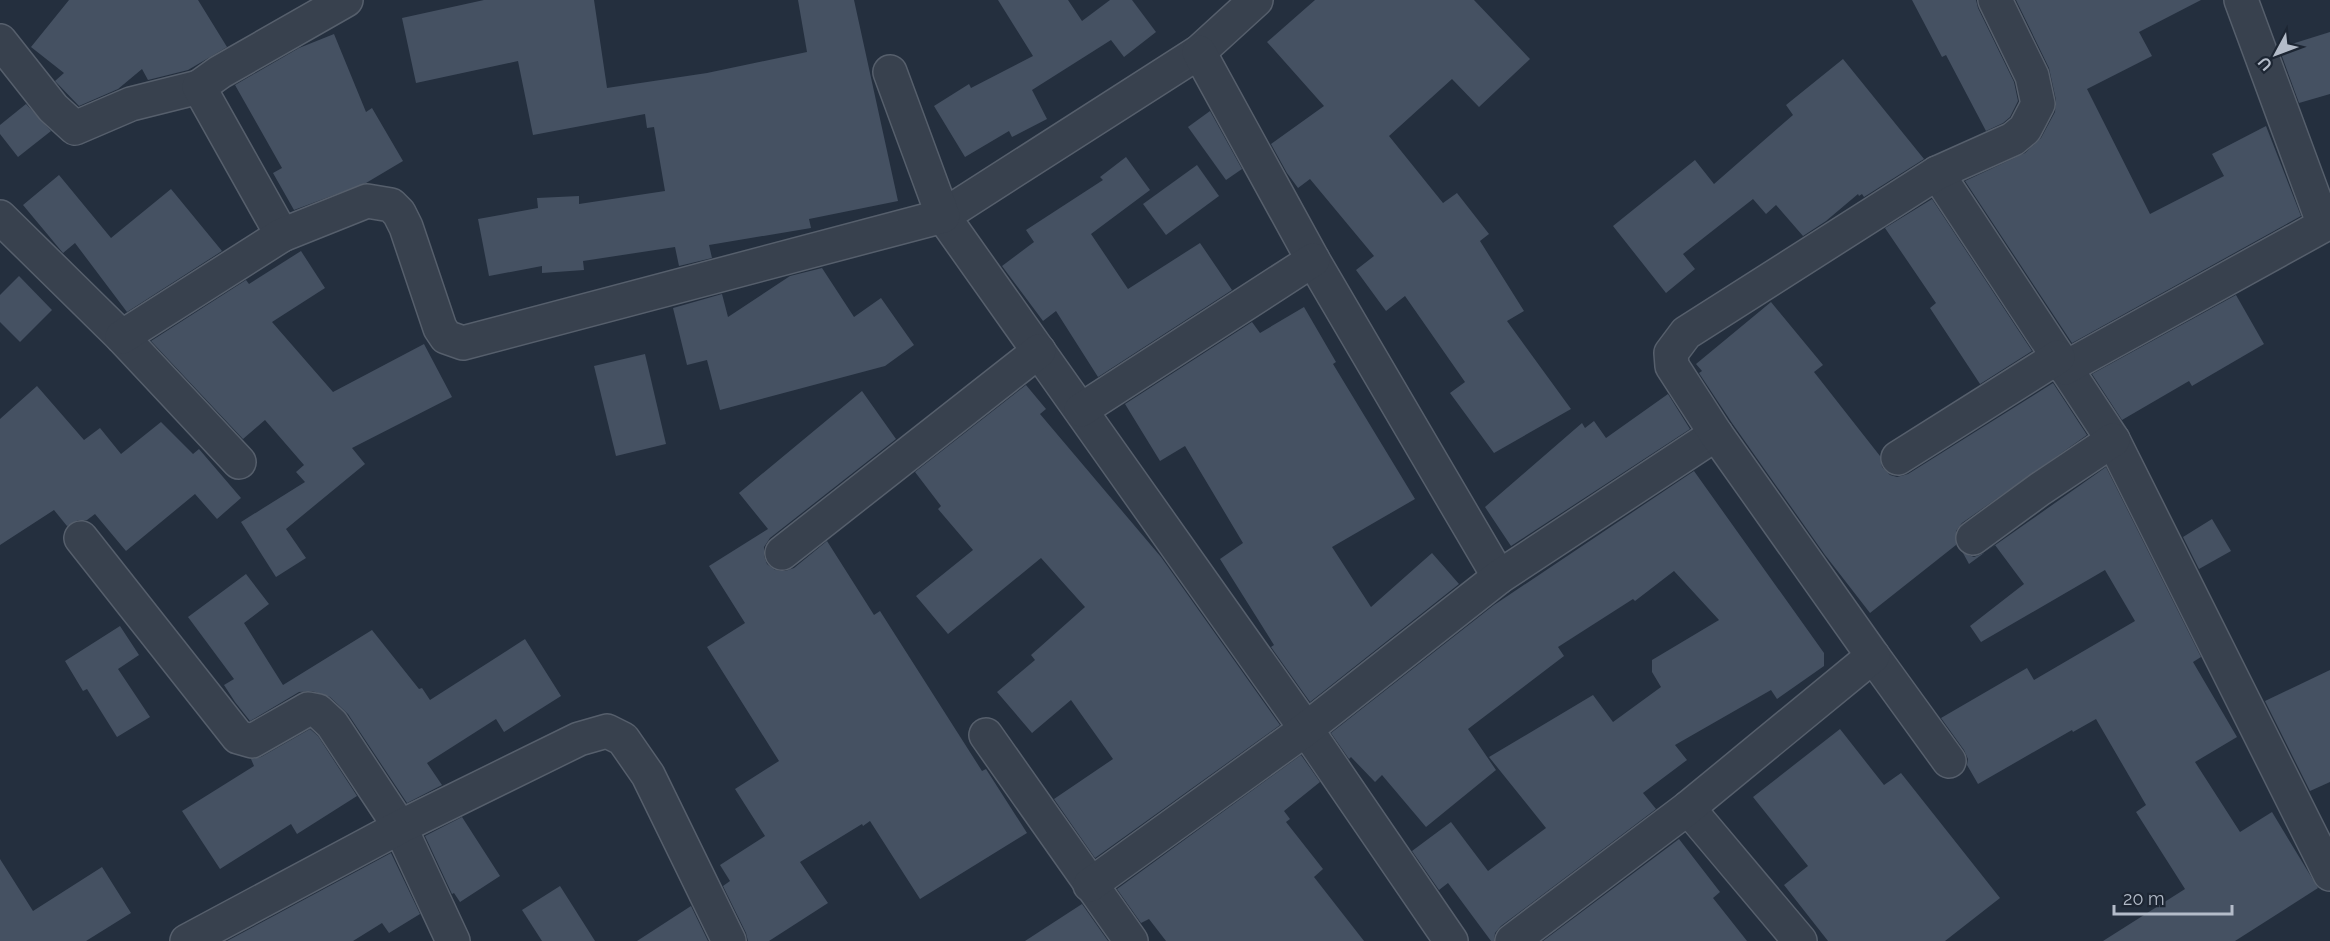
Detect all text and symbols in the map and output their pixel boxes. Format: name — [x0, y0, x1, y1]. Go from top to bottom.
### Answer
north arrow — [2246, 24, 2306, 84]
text: U — [2254, 53, 2276, 74]
scale bar — [2114, 878, 2232, 916]
text: 20 m — [2123, 888, 2165, 909]

